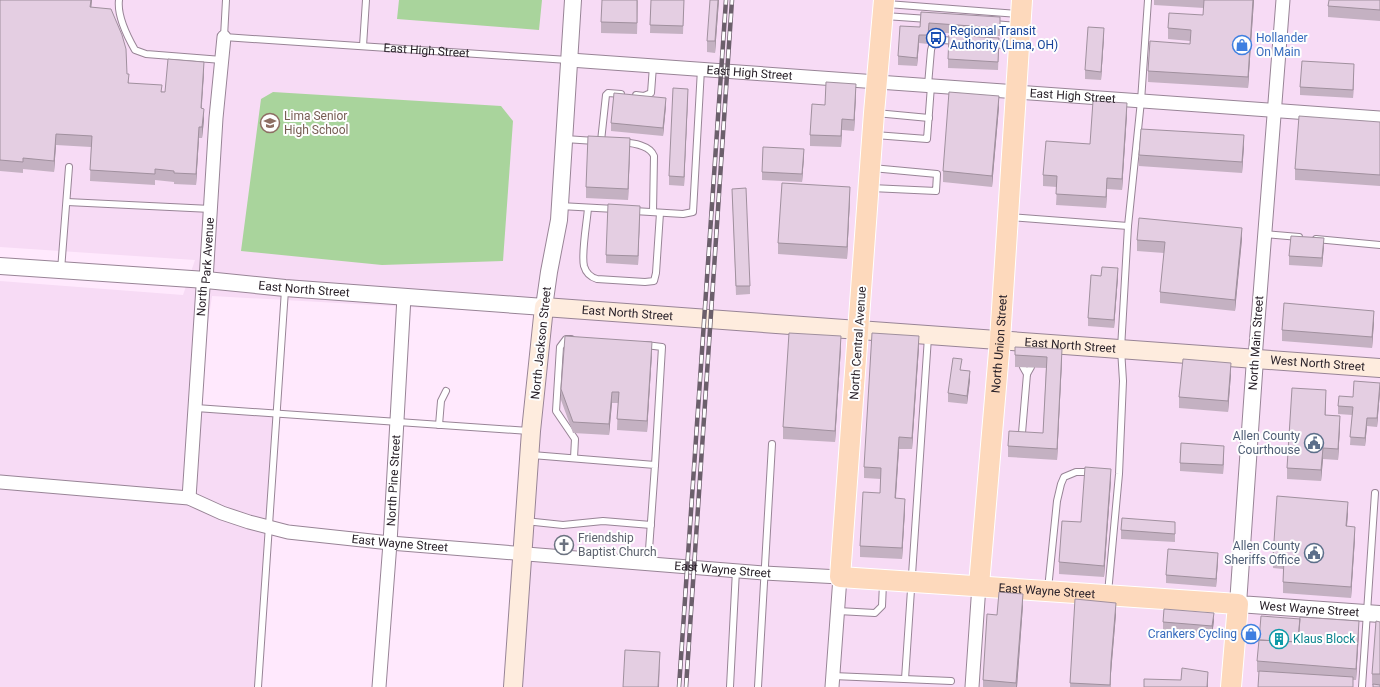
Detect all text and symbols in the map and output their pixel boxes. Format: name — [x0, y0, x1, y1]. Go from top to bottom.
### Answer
place label: Regional Transit Authority (Lima, OH) — [950, 24, 1058, 52]
bus stop icon: Regional Transit Authority (Lima, OH) — [925, 27, 947, 49]
place label: Hollander On Main — [1256, 31, 1308, 59]
shop icon: Hollander On Main — [1231, 34, 1253, 56]
street label: East High Street — [383, 41, 470, 60]
street label: East High Street — [706, 63, 793, 83]
street label: East High Street — [1029, 86, 1116, 106]
place label: Lima Senior High School — [284, 109, 348, 137]
school or university icon: Lima Senior High School — [259, 112, 281, 134]
street label: North Park Avenue — [194, 217, 217, 317]
street label: East North Street — [258, 278, 350, 300]
street label: North Jackson Street — [528, 286, 554, 400]
street label: North Central Avenue — [847, 286, 869, 400]
street label: North Union Street — [988, 294, 1010, 394]
street label: North Main Street — [1246, 295, 1266, 391]
street label: East North Street — [581, 303, 674, 323]
street label: East North Street — [1024, 335, 1116, 356]
street label: West North Street — [1270, 353, 1366, 374]
place label: Allen County Courthouse — [1233, 429, 1300, 457]
public building icon: Allen County Courthouse — [1303, 432, 1325, 454]
street label: North Pine Street — [384, 434, 403, 527]
place label: Friendship Baptist Church — [578, 531, 657, 559]
street label: East Wayne Street — [351, 532, 449, 555]
church icon: Friendship Baptist Church — [553, 534, 575, 556]
place label: Allen County Sheriffs Office — [1224, 539, 1300, 567]
public building icon: Allen County Sheriffs Office — [1303, 542, 1325, 564]
street label: East Wayne Street — [674, 559, 771, 580]
street label: East Wayne Street — [998, 581, 1096, 601]
street label: West Wayne Street — [1259, 599, 1360, 620]
shop icon: Crankers Cycling — [1240, 623, 1262, 645]
place label: Crankers Cycling — [1148, 627, 1237, 641]
building icon: Klaus Block — [1268, 628, 1290, 650]
place label: Klaus Block — [1293, 632, 1356, 646]

